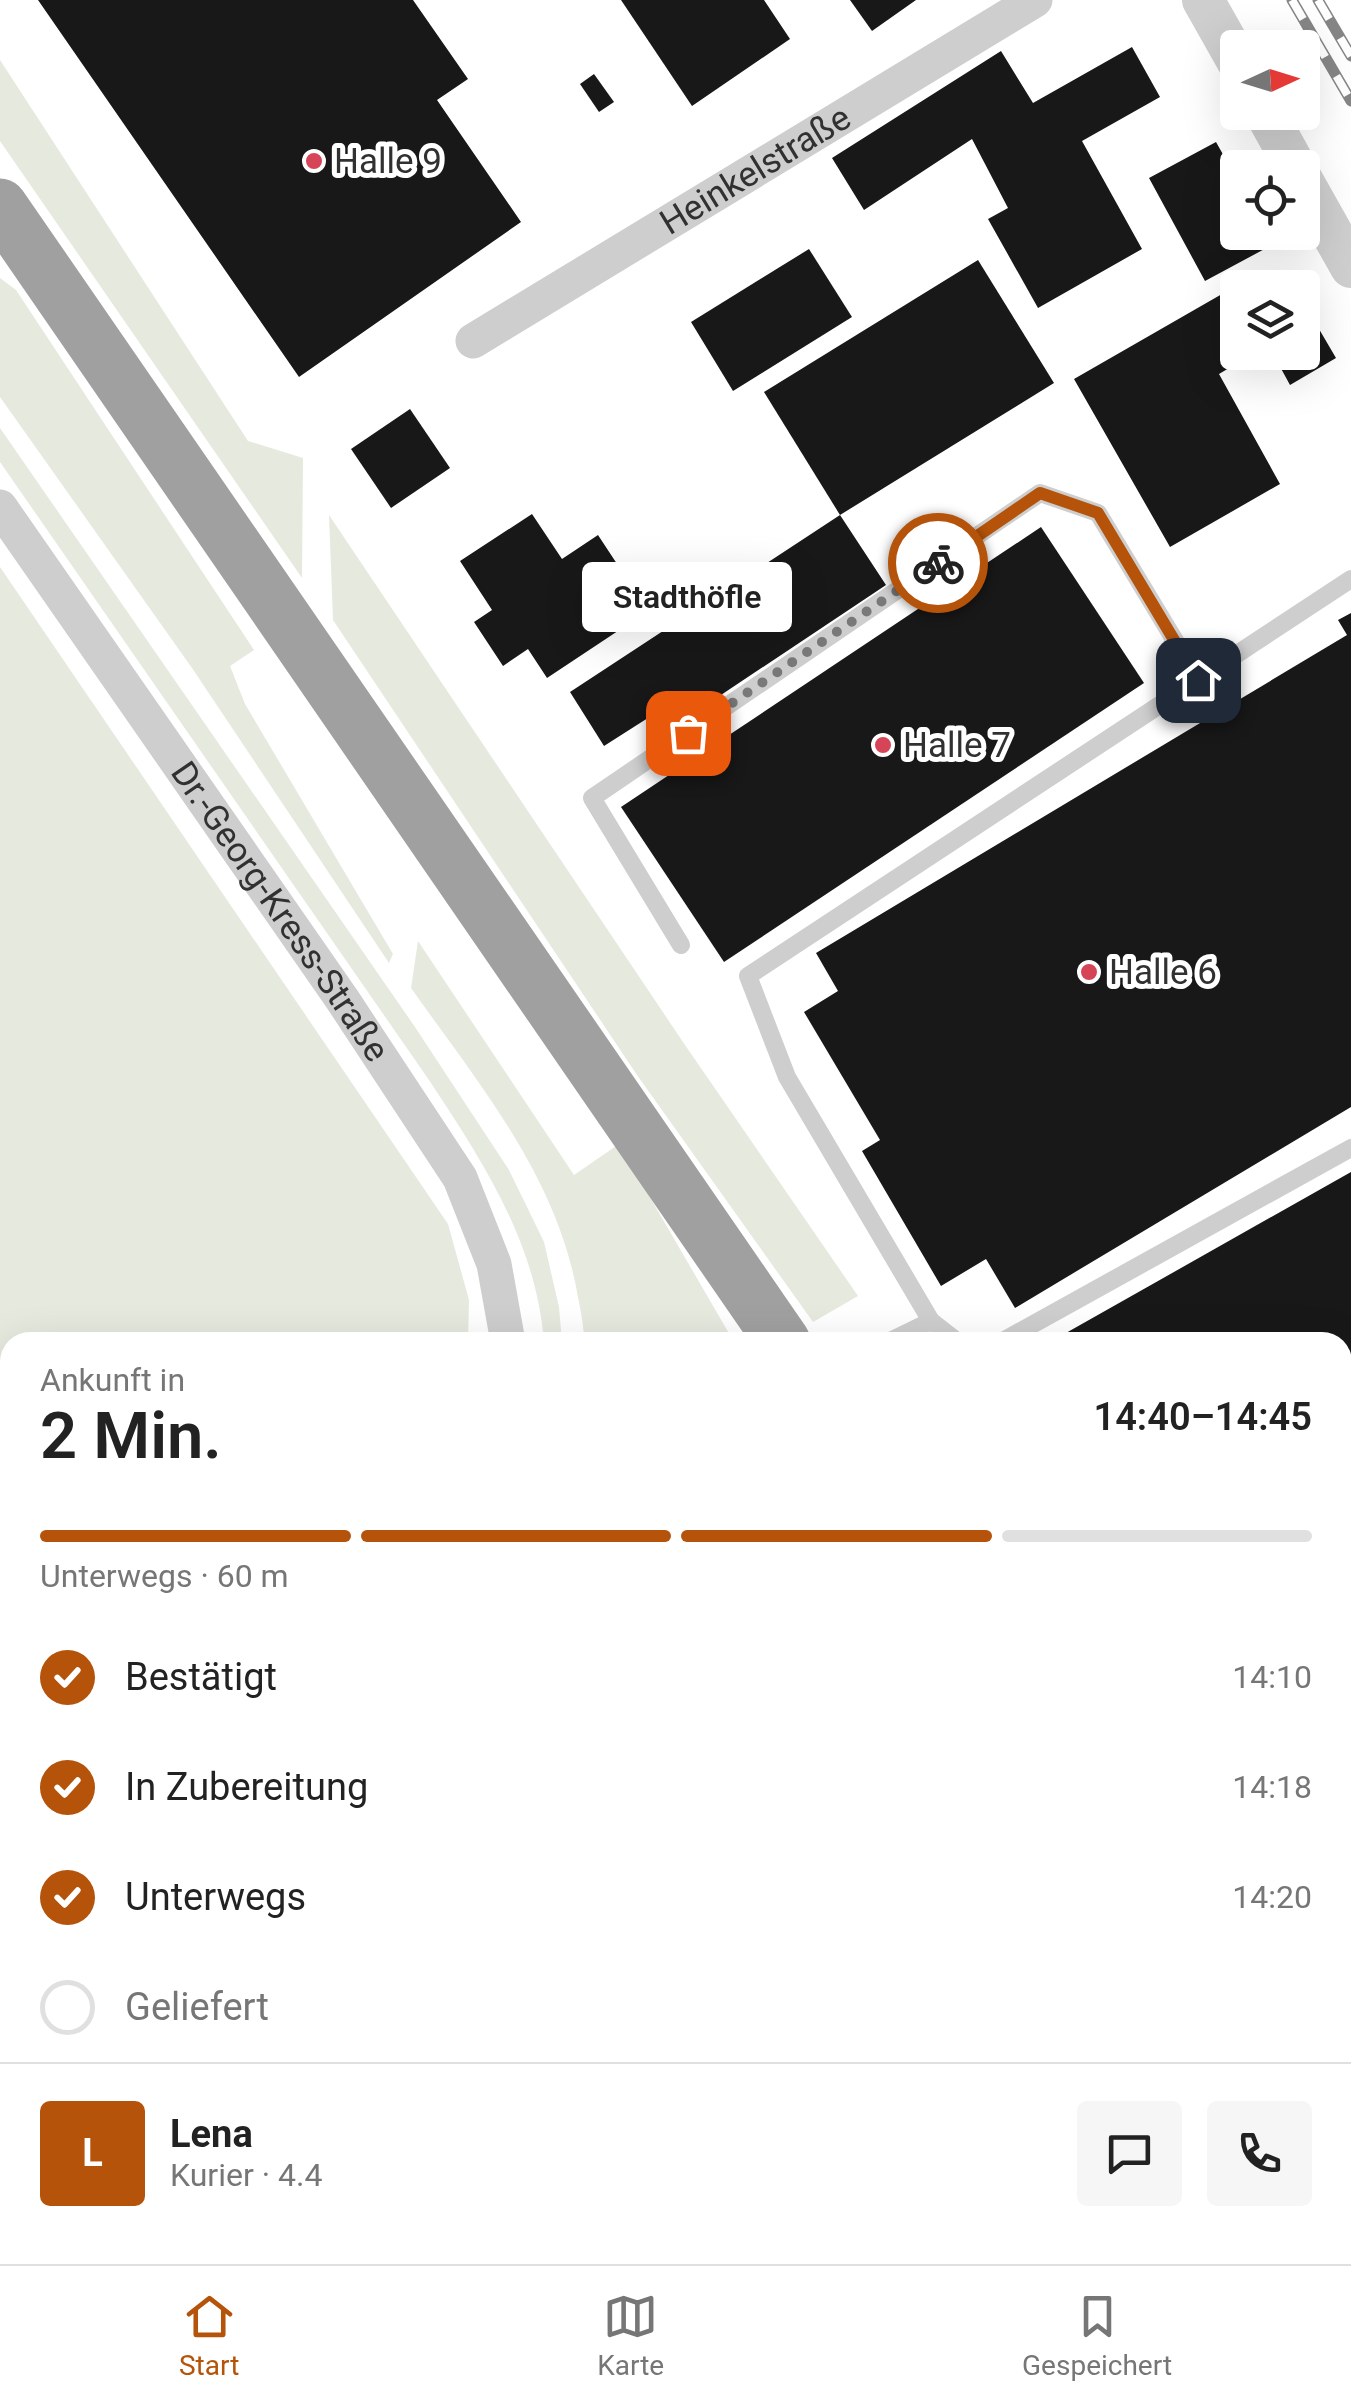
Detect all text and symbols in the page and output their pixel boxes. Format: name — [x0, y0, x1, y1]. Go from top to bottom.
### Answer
north arrow — [1220, 30, 1320, 130]
map controls — [1220, 30, 1320, 370]
street label: Heinkelstraße — [653, 97, 858, 244]
place label: Halle 9 — [334, 141, 442, 182]
marker: Halle 9 — [303, 150, 325, 172]
button: locate — [1220, 150, 1320, 250]
button: layers — [1220, 270, 1320, 370]
courier — [888, 513, 988, 613]
icon: bike — [911, 536, 966, 591]
callout: Stadthöfle — [583, 563, 793, 633]
text: Stadthöfle — [613, 578, 761, 616]
pin — [1156, 638, 1241, 723]
icon: home — [1171, 653, 1226, 708]
pin — [646, 691, 731, 776]
icon: bag — [661, 706, 716, 761]
place label: Halle 7 — [903, 725, 1011, 766]
marker: Halle 7 — [872, 734, 894, 756]
street label: Dr.-Georg-Kress-Straße — [162, 754, 397, 1069]
place label: Halle 6 — [1109, 952, 1217, 993]
marker: Halle 6 — [1078, 961, 1100, 983]
text: Ankunft in — [40, 1361, 185, 1399]
text: 14:40–14:45 — [1093, 1395, 1312, 1439]
text: 2 Min. — [40, 1398, 222, 1474]
text: Unterwegs · 60 m — [40, 1557, 289, 1595]
icon: check — [40, 1650, 95, 1705]
text: Bestätigt — [125, 1655, 277, 1699]
text: 14:10 — [1232, 1658, 1312, 1696]
icon: check — [40, 1760, 95, 1815]
text: In Zubereitung — [125, 1765, 368, 1809]
text: 14:18 — [1232, 1768, 1312, 1806]
icon: check — [40, 1870, 95, 1925]
text: Unterwegs — [125, 1875, 306, 1919]
text: 14:20 — [1232, 1878, 1312, 1916]
text: Geliefert — [125, 1985, 269, 2029]
button: chat — [1077, 2101, 1182, 2206]
button: phone — [1207, 2101, 1312, 2206]
text: Lena — [170, 2112, 253, 2156]
text: L — [82, 2131, 103, 2175]
text: Kurier · 4.4 — [170, 2156, 322, 2194]
tab: Start — [179, 2289, 239, 2382]
tab: Karte — [597, 2289, 664, 2382]
tab: Gespeichert — [1022, 2289, 1172, 2382]

